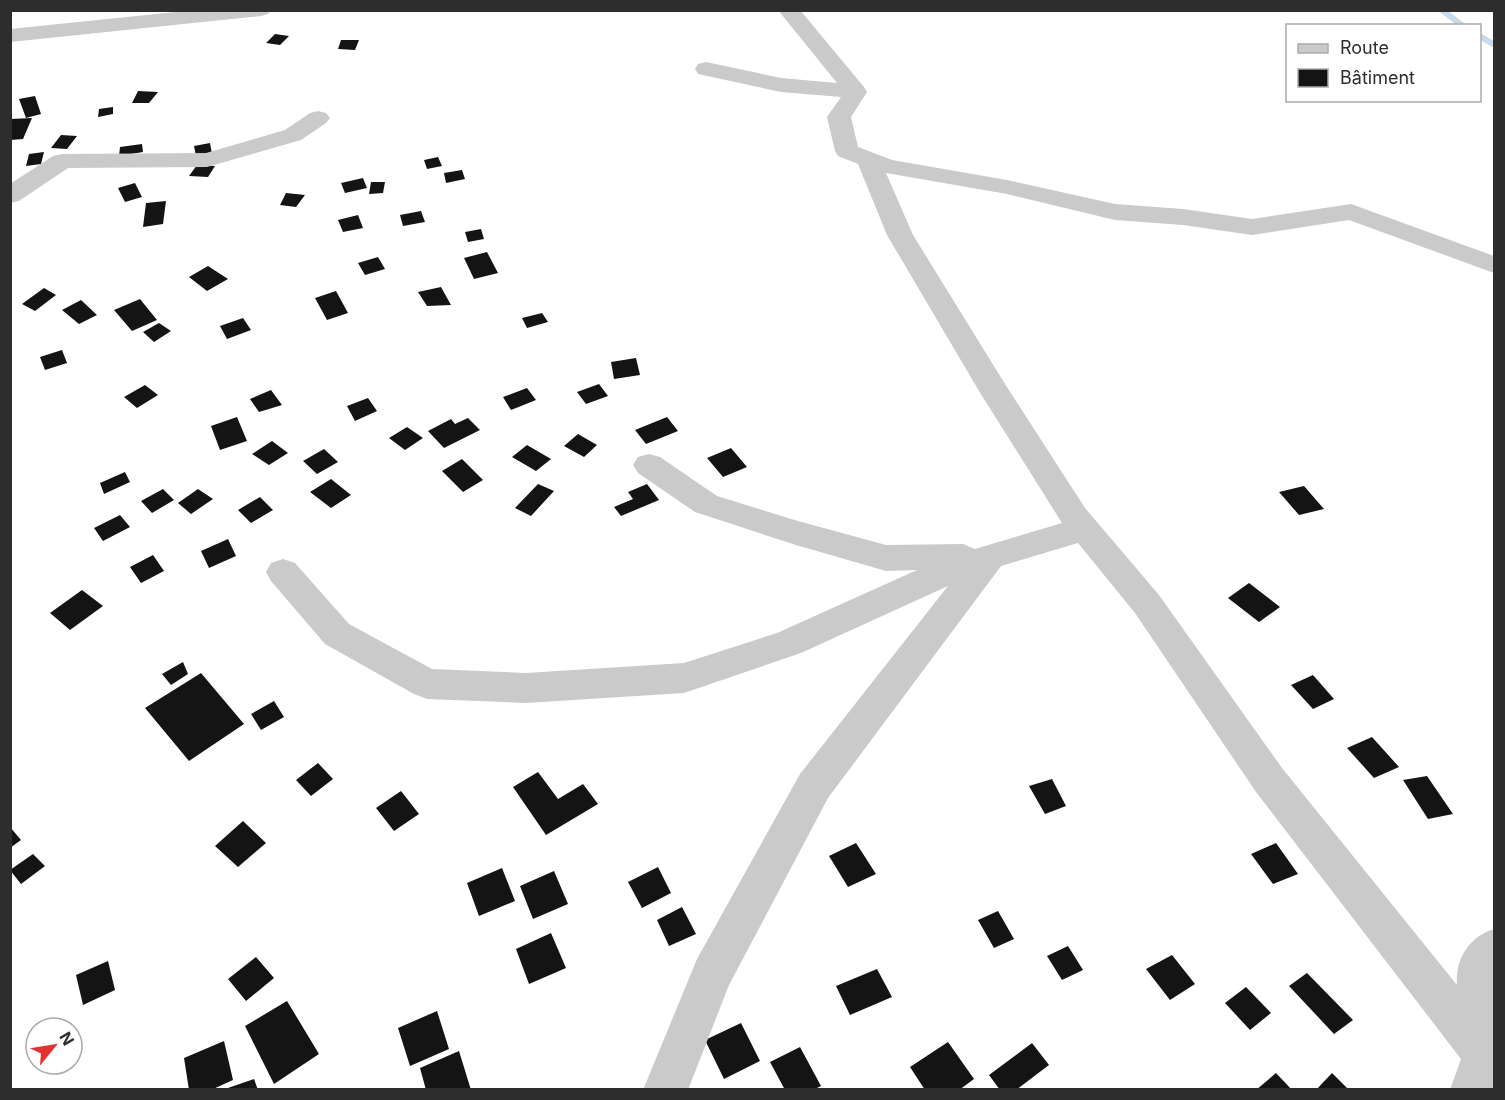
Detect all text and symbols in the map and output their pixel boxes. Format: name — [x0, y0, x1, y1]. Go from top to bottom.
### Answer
legend — [1286, 24, 1481, 102]
text: Route — [1340, 37, 1389, 58]
text: Bâtiment — [1340, 67, 1415, 88]
north arrow — [24, 1016, 84, 1076]
text: N — [55, 1028, 79, 1049]

